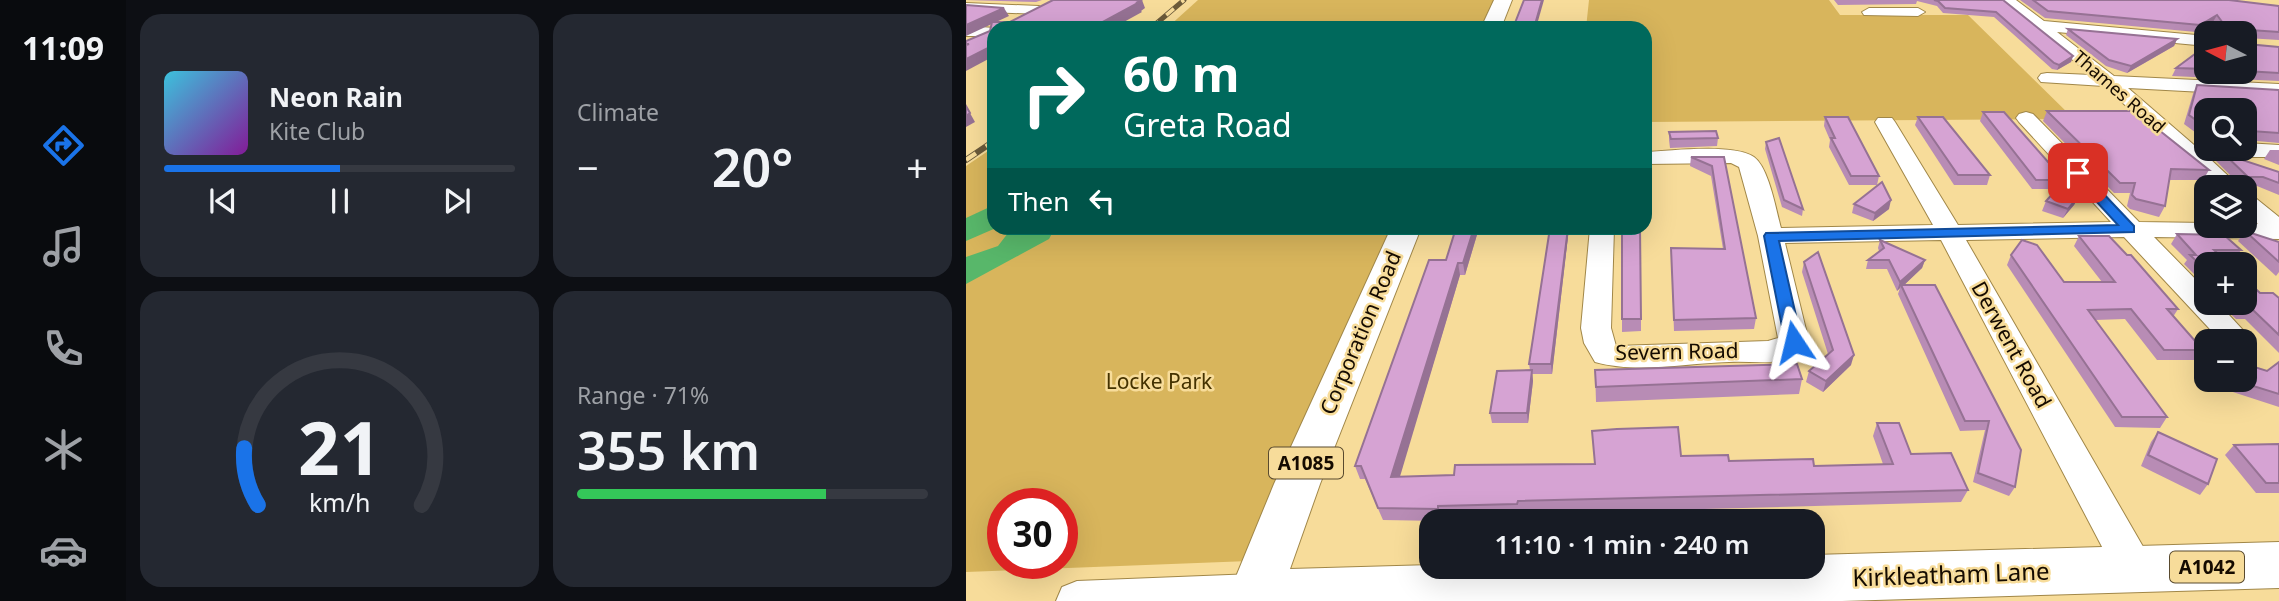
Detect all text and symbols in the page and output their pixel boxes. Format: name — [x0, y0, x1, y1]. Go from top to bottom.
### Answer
north arrow — [2194, 21, 2258, 84]
map controls — [2194, 21, 2257, 392]
text: 11:09 — [22, 26, 104, 69]
text: 60 m — [1123, 40, 1240, 106]
street label: Thames Road — [2068, 45, 2171, 138]
icon: right — [1008, 49, 1099, 140]
text: Neon Rain — [269, 79, 403, 115]
text: Climate — [577, 96, 659, 128]
button: search — [2194, 98, 2257, 161]
text: Greta Road — [1123, 103, 1292, 146]
text: Kite Club — [269, 115, 365, 147]
icon: directions — [39, 121, 88, 170]
text: 20° — [712, 131, 793, 202]
text: − — [577, 141, 599, 193]
text: + — [906, 141, 928, 193]
pin — [2048, 143, 2108, 203]
icon: arrive — [2059, 154, 2097, 192]
button: layers — [2194, 175, 2257, 238]
icon: previous — [204, 182, 242, 220]
icon: pause — [321, 182, 359, 220]
icon: next — [438, 182, 476, 220]
icon: left — [1083, 182, 1121, 220]
text: Then — [1008, 183, 1069, 219]
icon: music — [39, 222, 88, 271]
street label: Corporation Road — [1313, 247, 1407, 419]
button: + — [2194, 252, 2257, 315]
street label: Derwent Road — [1966, 276, 2058, 413]
position arrow — [1757, 305, 1831, 379]
icon: phone — [39, 324, 88, 373]
button: − — [2194, 329, 2257, 392]
street label: Severn Road — [1615, 336, 1739, 366]
park label: Locke Park — [1106, 367, 1213, 395]
text: Range · 71% — [577, 379, 709, 411]
text: 21 — [298, 397, 381, 496]
text: 355 km — [577, 414, 760, 485]
icon: climate — [39, 425, 88, 474]
road number: A1085 — [1269, 447, 1343, 478]
text: km/h — [309, 485, 370, 519]
speed limit sign: 30 — [987, 488, 1078, 579]
icon: car — [39, 526, 88, 575]
text: 11:10 · 1 min · 240 m — [1495, 526, 1749, 562]
road number: A1042 — [2170, 552, 2244, 582]
street label: Kirkleatham Lane — [1852, 554, 2050, 593]

